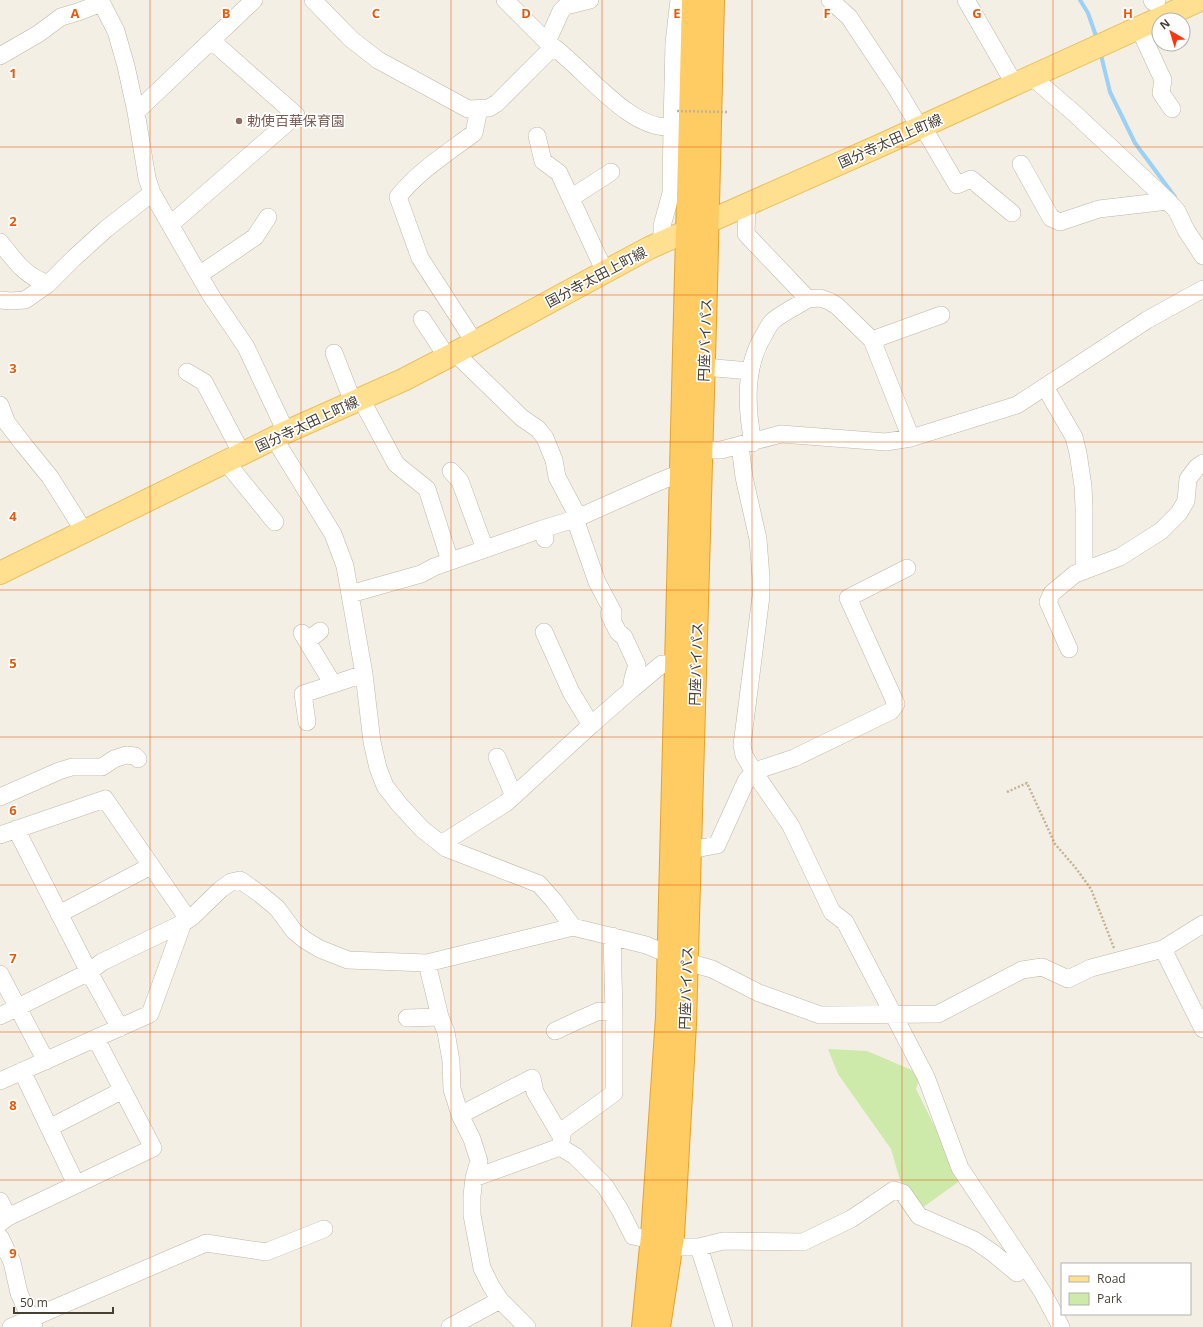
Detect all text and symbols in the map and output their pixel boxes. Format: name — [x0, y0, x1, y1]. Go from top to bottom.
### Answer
text: A — [71, 4, 80, 22]
text: B — [222, 4, 231, 22]
text: C — [372, 4, 380, 22]
text: D — [521, 4, 531, 22]
text: E — [673, 4, 681, 22]
text: F — [823, 4, 831, 22]
text: G — [972, 4, 982, 22]
text: H — [1123, 4, 1133, 22]
north arrow — [1151, 12, 1191, 52]
text: N — [1156, 15, 1173, 32]
text: 1 — [9, 64, 17, 82]
street label: 国分寺太田上町線 — [835, 109, 945, 172]
place label: 勅使百華保育園 — [247, 111, 345, 130]
marker: 勅使百華保育園 — [234, 116, 244, 126]
text: 2 — [9, 212, 17, 230]
street label: 国分寺太田上町線 — [542, 242, 650, 311]
street label: 円座バイパス — [694, 298, 715, 382]
text: 3 — [9, 359, 17, 377]
street label: 国分寺太田上町線 — [252, 391, 362, 456]
text: 4 — [9, 507, 17, 525]
street label: 円座バイパス — [685, 622, 706, 706]
text: 5 — [9, 654, 17, 672]
text: 6 — [9, 801, 17, 819]
street label: 円座バイパス — [675, 946, 696, 1030]
text: 7 — [9, 949, 17, 967]
text: 8 — [9, 1096, 17, 1114]
text: 9 — [9, 1244, 17, 1262]
legend — [1061, 1263, 1191, 1315]
text: Road — [1097, 1270, 1126, 1287]
scale bar — [14, 1289, 113, 1315]
text: Park — [1097, 1290, 1123, 1307]
text: 50 m — [20, 1294, 48, 1311]

